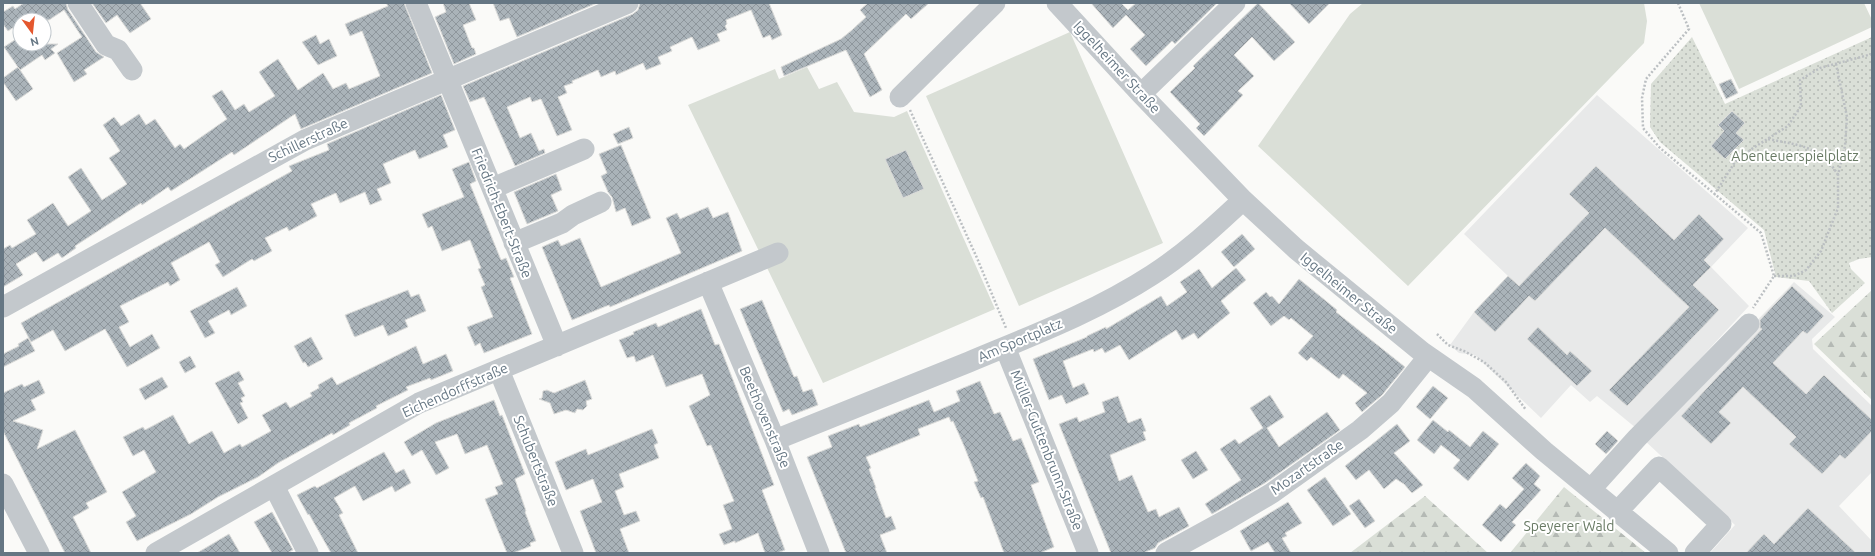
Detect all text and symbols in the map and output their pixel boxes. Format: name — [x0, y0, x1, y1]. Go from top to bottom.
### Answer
north arrow — [12, 12, 52, 52]
street label: Iggelheimer Straße — [1070, 18, 1164, 116]
text: N — [29, 35, 40, 49]
street label: Schillerstraße — [266, 115, 350, 165]
street label: Friedrich-Ebert-Straße — [469, 146, 535, 280]
park label: Abenteuerspielplatz — [1731, 148, 1859, 164]
street label: Iggelheimer Straße — [1297, 249, 1401, 337]
street label: Am Sportplatz — [975, 315, 1065, 365]
street label: Eichendorffstraße — [400, 359, 510, 421]
street label: Beethovenstraße — [736, 364, 794, 470]
street label: Müller-Guttenbrunn-Straße — [1007, 368, 1087, 532]
street label: Schubertstraße — [510, 413, 562, 509]
street label: Mozartstraße — [1268, 436, 1346, 498]
park label: Speyerer Wald — [1524, 518, 1614, 534]

